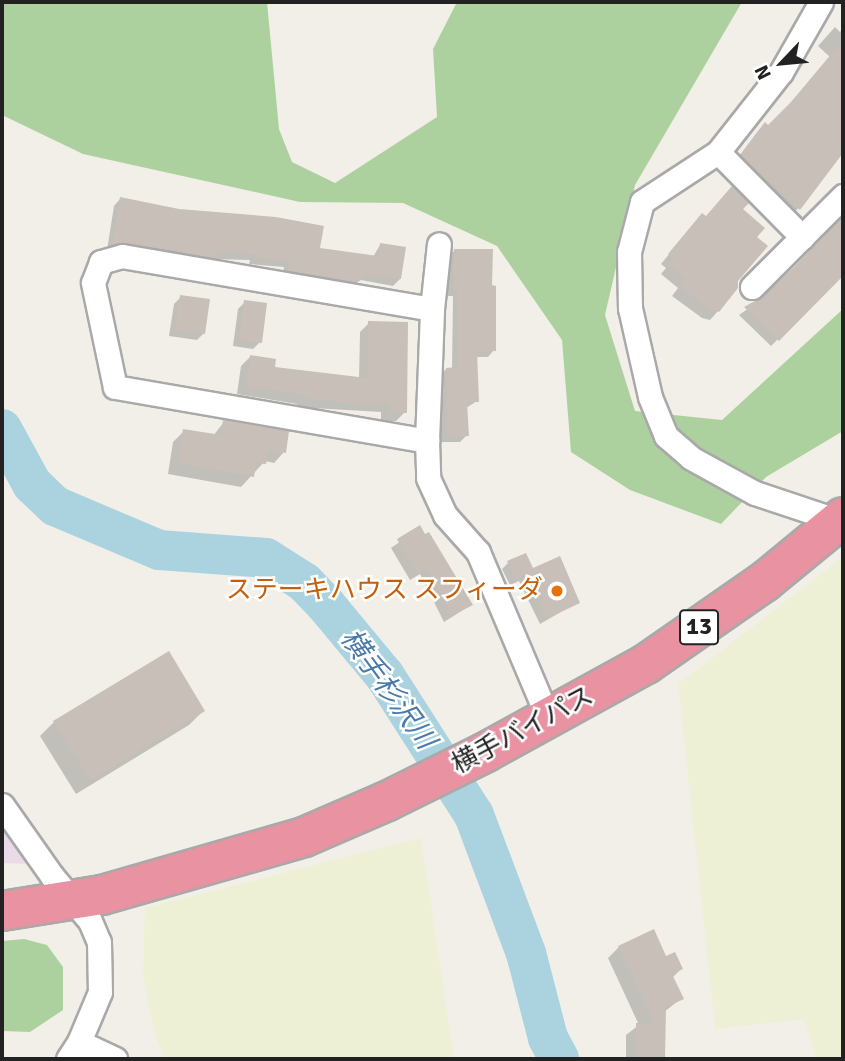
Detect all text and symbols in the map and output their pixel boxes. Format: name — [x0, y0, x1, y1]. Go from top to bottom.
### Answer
north arrow — [747, 28, 817, 98]
text: N — [749, 61, 777, 83]
place label: ステーキハウス スフィーダ — [225, 575, 543, 607]
marker: ステーキハウス スフィーダ — [549, 583, 565, 599]
road number: 13 — [678, 606, 720, 648]
water label: 横手杉沢川 — [333, 622, 443, 756]
street label: 横手バイパス — [447, 681, 599, 781]

